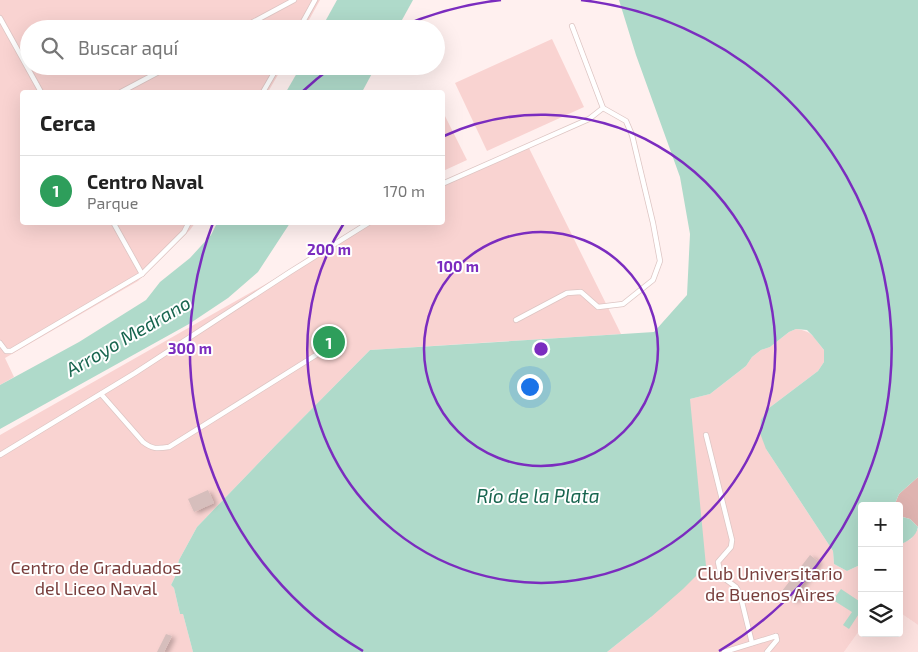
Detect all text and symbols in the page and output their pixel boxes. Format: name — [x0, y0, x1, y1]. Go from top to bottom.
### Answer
search box — [20, 20, 445, 75]
icon: search — [38, 34, 66, 62]
text: Buscar aquí — [78, 36, 178, 59]
text: Cerca — [40, 110, 96, 135]
text: Centro Naval — [87, 170, 204, 193]
text: 1 — [53, 181, 59, 200]
text: 170 m — [383, 181, 425, 200]
text: Parque — [87, 193, 138, 212]
text: 200 m — [307, 240, 351, 258]
text: 100 m — [437, 257, 479, 275]
water label: Arroyo Medrano — [60, 291, 195, 382]
pin: 1 — [313, 323, 345, 361]
text: 300 m — [168, 339, 212, 357]
centre of rings — [532, 340, 550, 358]
your location — [517, 374, 543, 400]
water label: Río de la Plata — [476, 484, 600, 507]
map controls — [858, 502, 903, 637]
button: + — [858, 502, 903, 547]
button: − — [858, 547, 903, 592]
park label: Centro de Graduados del Liceo Naval — [11, 556, 182, 599]
park label: Club Universitario de Buenos Aires — [697, 562, 843, 605]
button: layers — [858, 592, 903, 637]

